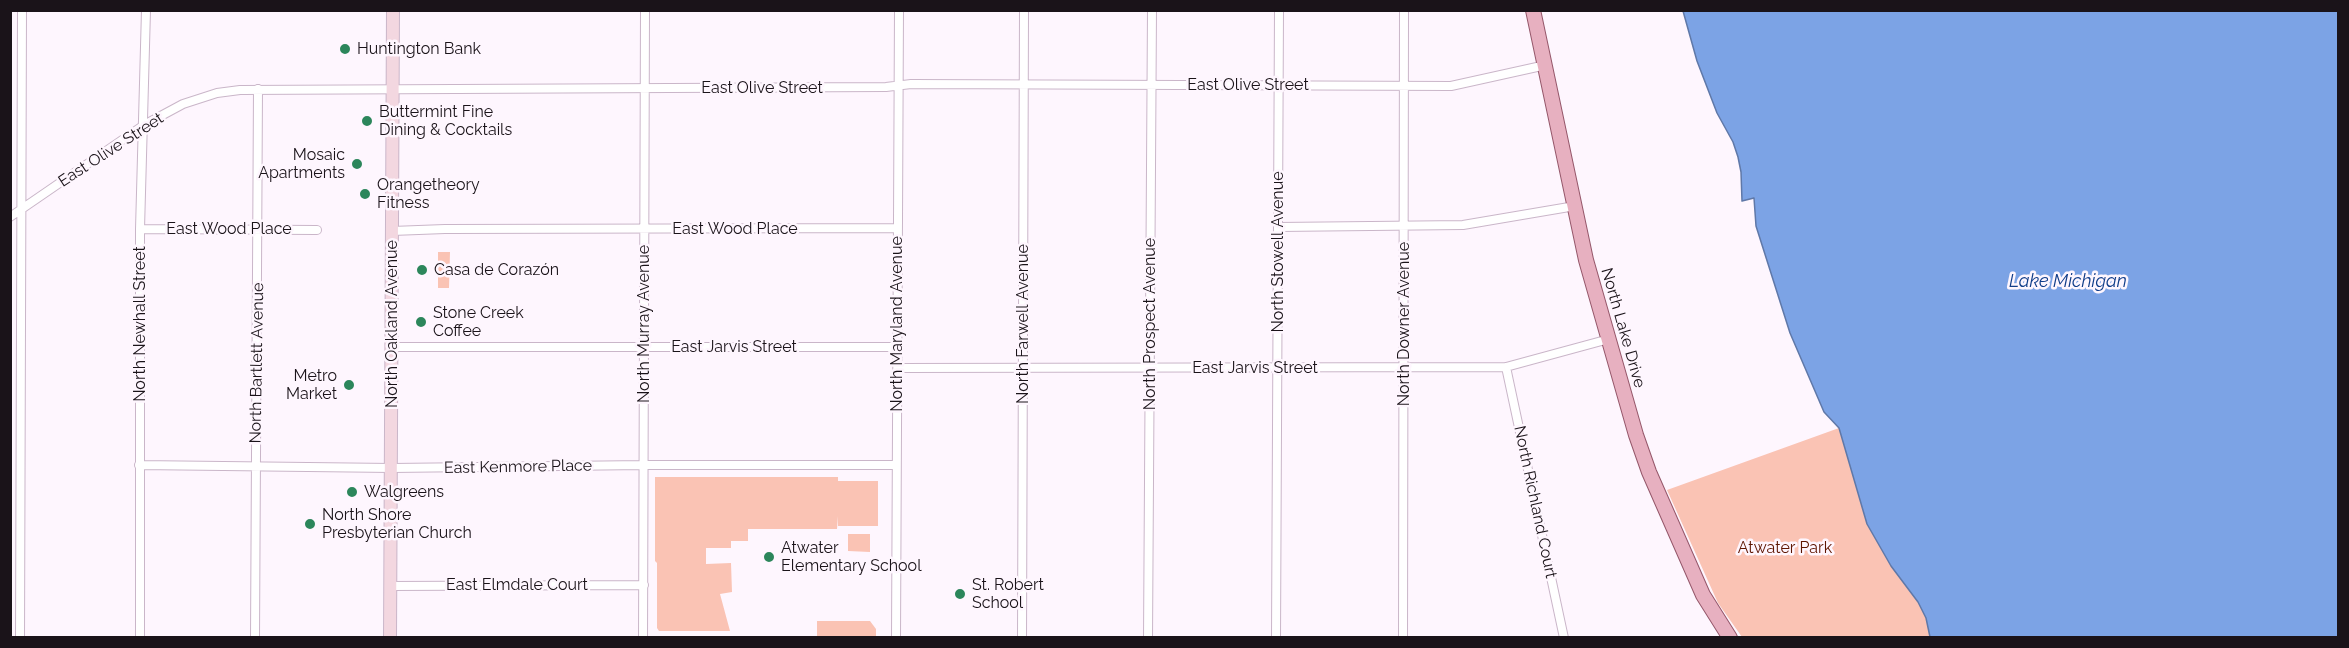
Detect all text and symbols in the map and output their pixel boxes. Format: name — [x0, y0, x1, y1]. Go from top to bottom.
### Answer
place label: Huntington Bank — [357, 39, 481, 59]
marker: Huntington Bank — [338, 42, 352, 56]
street label: East Olive Street — [1187, 75, 1309, 95]
street label: East Olive Street — [701, 78, 823, 98]
place label: Buttermint Fine Dining & Cocktails — [379, 102, 512, 140]
street label: East Olive Street — [55, 109, 167, 191]
marker: Buttermint Fine Dining & Cocktails — [360, 114, 374, 128]
place label: Mosaic Apartments — [258, 145, 345, 183]
marker: Mosaic Apartments — [350, 157, 364, 171]
street label: North Stowell Avenue — [1268, 171, 1288, 333]
place label: Orangetheory Fitness — [377, 175, 480, 213]
marker: Orangetheory Fitness — [358, 187, 372, 201]
street label: East Wood Place — [166, 219, 292, 239]
street label: East Wood Place — [672, 219, 798, 239]
street label: North Maryland Avenue — [887, 236, 907, 412]
street label: North Prospect Avenue — [1140, 238, 1160, 410]
street label: North Oakland Avenue — [382, 240, 402, 408]
street label: North Downer Avenue — [1394, 242, 1414, 406]
street label: North Farwell Avenue — [1013, 244, 1033, 404]
street label: North Murray Avenue — [634, 245, 654, 403]
street label: North Newhall Street — [130, 246, 150, 402]
place label: Casa de Corazón — [434, 260, 559, 280]
marker: Casa de Corazón — [415, 263, 429, 277]
street label: North Lake Drive — [1597, 266, 1649, 390]
water label: Lake Michigan — [2009, 271, 2127, 293]
street label: North Bartlett Avenue — [246, 282, 268, 444]
place label: Stone Creek Coffee — [433, 303, 524, 341]
marker: Stone Creek Coffee — [414, 315, 428, 329]
street label: East Jarvis Street — [671, 337, 797, 357]
street label: East Jarvis Street — [1192, 358, 1318, 378]
place label: Metro Market — [286, 366, 337, 404]
marker: Metro Market — [342, 378, 356, 392]
street label: North Richland Court — [1509, 424, 1561, 580]
street label: East Kenmore Place — [444, 456, 592, 478]
place label: Walgreens — [364, 482, 444, 502]
marker: Walgreens — [345, 485, 359, 499]
place label: North Shore Presbyterian Church — [322, 505, 472, 543]
marker: North Shore Presbyterian Church — [303, 517, 317, 531]
place label: Atwater Elementary School — [781, 538, 921, 576]
park label: Atwater Park — [1738, 538, 1832, 558]
marker: Atwater Elementary School — [762, 550, 776, 564]
street label: East Elmdale Court — [446, 575, 588, 595]
place label: St. Robert School — [972, 575, 1044, 613]
marker: St. Robert School — [953, 587, 967, 601]

